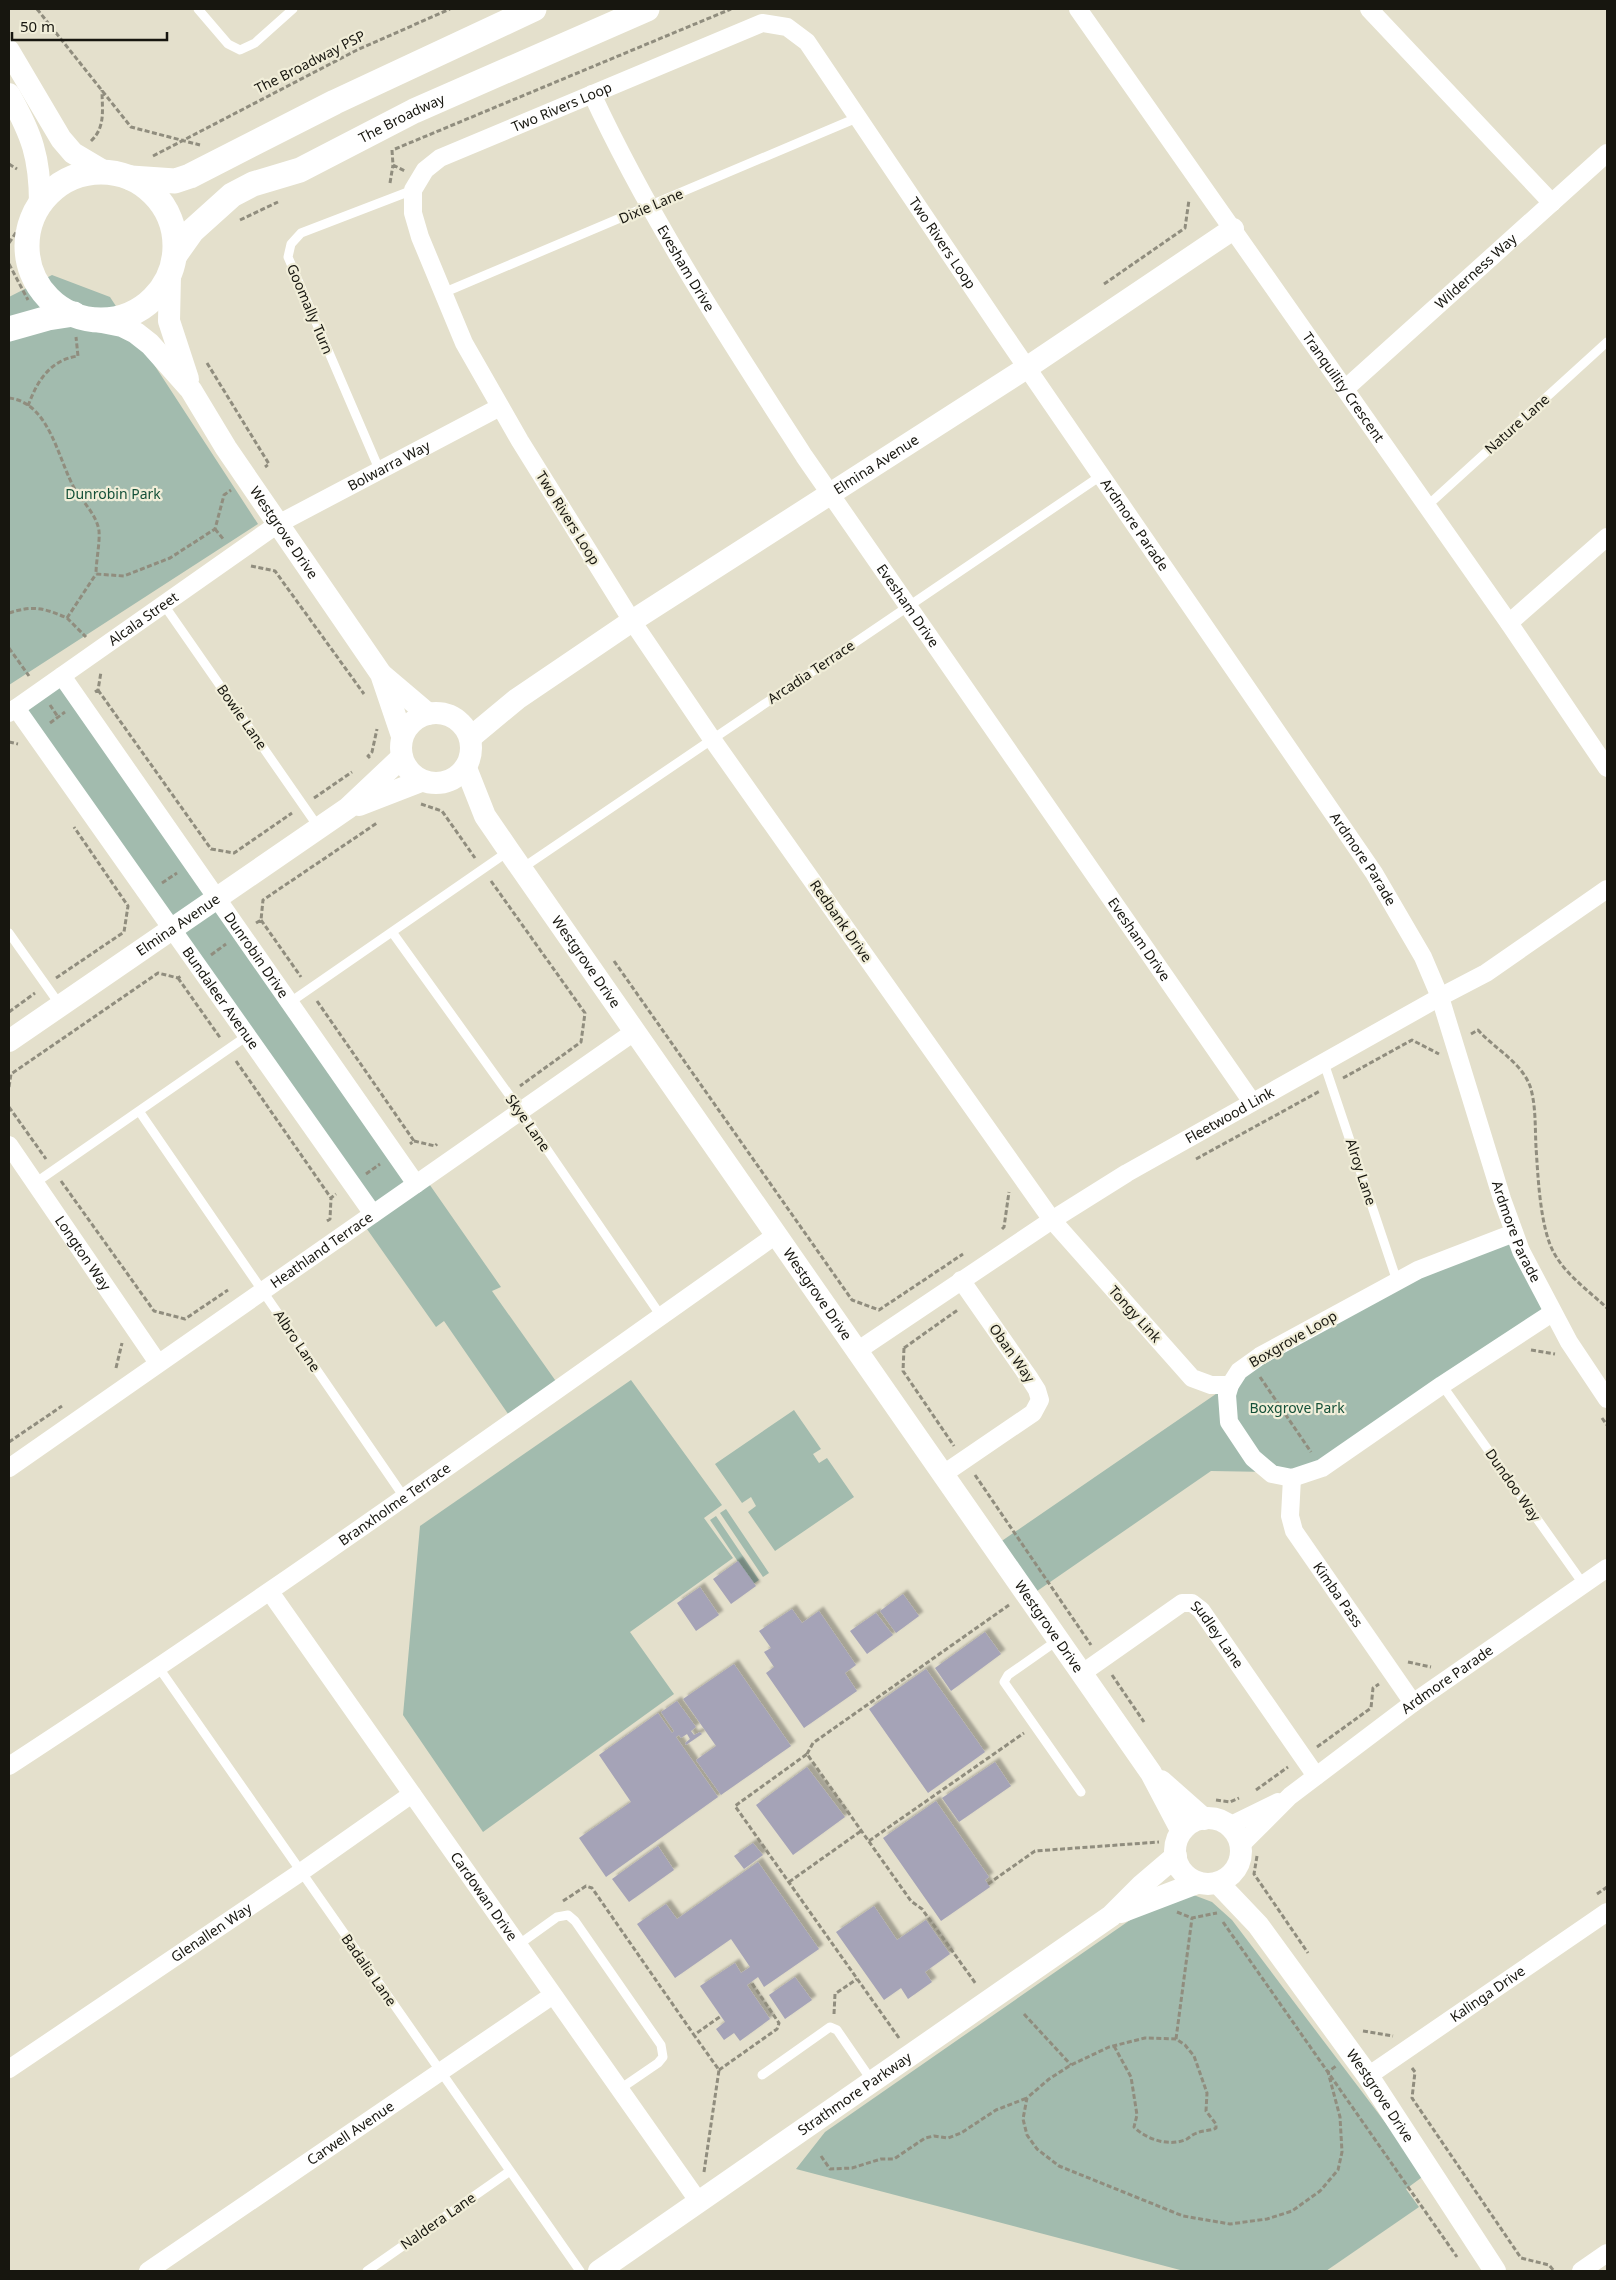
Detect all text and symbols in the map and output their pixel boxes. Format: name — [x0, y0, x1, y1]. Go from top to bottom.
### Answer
scale bar — [12, 10, 168, 42]
text: 50 m — [20, 16, 55, 36]
street label: The Broadway PSP — [251, 25, 368, 98]
street label: Two Rivers Loop — [508, 77, 614, 136]
street label: The Broadway — [355, 88, 448, 147]
street label: Dixie Lane — [616, 183, 686, 228]
street label: Two Rivers Loop — [905, 193, 981, 292]
street label: Evesham Drive — [653, 221, 720, 315]
street label: Wilderness Way — [1430, 228, 1521, 313]
street label: Goomally Turn — [283, 261, 338, 357]
street label: Tranquility Crescent — [1299, 328, 1389, 446]
street label: Nature Lane — [1480, 389, 1553, 458]
street label: Elmina Avenue — [830, 430, 922, 498]
street label: Bolwarra Way — [344, 435, 434, 495]
street label: Two Rivers Loop — [532, 467, 605, 568]
street label: Ardmore Parade — [1097, 474, 1174, 574]
street label: Westgrove Drive — [246, 482, 323, 582]
park label: Dunrobin Park — [65, 484, 161, 503]
street label: Evesham Drive — [873, 560, 944, 651]
street label: Alcala Street — [104, 587, 182, 649]
street label: Arcadia Terrace — [763, 635, 858, 708]
street label: Bowie Lane — [213, 680, 272, 753]
street label: Ardmore Parade — [1326, 808, 1401, 909]
street label: Redbank Drive — [806, 876, 877, 966]
street label: Elmina Avenue — [132, 889, 223, 960]
street label: Evesham Drive — [1104, 894, 1175, 985]
street label: Dunrobin Drive — [220, 908, 293, 1002]
street label: Westgrove Drive — [548, 912, 625, 1011]
street label: Bundaleer Avenue — [178, 943, 264, 1053]
street label: Fleetwood Link — [1181, 1082, 1278, 1148]
street label: Skye Lane — [502, 1090, 555, 1155]
street label: Alroy Lane — [1342, 1136, 1381, 1208]
street label: Ardmore Parade — [1488, 1178, 1546, 1285]
street label: Heathland Terrace — [266, 1207, 376, 1292]
street label: Longton Way — [51, 1212, 116, 1295]
street label: Westgrove Drive — [779, 1244, 857, 1344]
street label: Tongy Link — [1105, 1281, 1166, 1347]
street label: Albro Lane — [270, 1306, 325, 1375]
street label: Boxgrove Loop — [1245, 1306, 1340, 1371]
street label: Oban Way — [985, 1320, 1040, 1386]
park label: Boxgrove Park — [1249, 1398, 1345, 1417]
street label: Dundoo Way — [1481, 1445, 1546, 1525]
street label: Branxholme Terrace — [335, 1458, 454, 1550]
street label: Kimba Pass — [1309, 1558, 1368, 1631]
street label: Westgrove Drive — [1011, 1576, 1088, 1676]
street label: Sudley Lane — [1187, 1596, 1248, 1672]
street label: Ardmore Parade — [1397, 1640, 1497, 1718]
street label: Cardowan Drive — [446, 1848, 522, 1944]
street label: Glenallen Way — [167, 1898, 256, 1966]
street label: Badalia Lane — [338, 1930, 401, 2010]
street label: Kalinga Drive — [1446, 1961, 1529, 2026]
street label: Westgrove Drive — [1343, 2045, 1419, 2146]
street label: Strathmore Parkway — [794, 2047, 916, 2139]
street label: Carwell Avenue — [303, 2096, 398, 2169]
street label: Naldera Lane — [396, 2188, 479, 2253]

